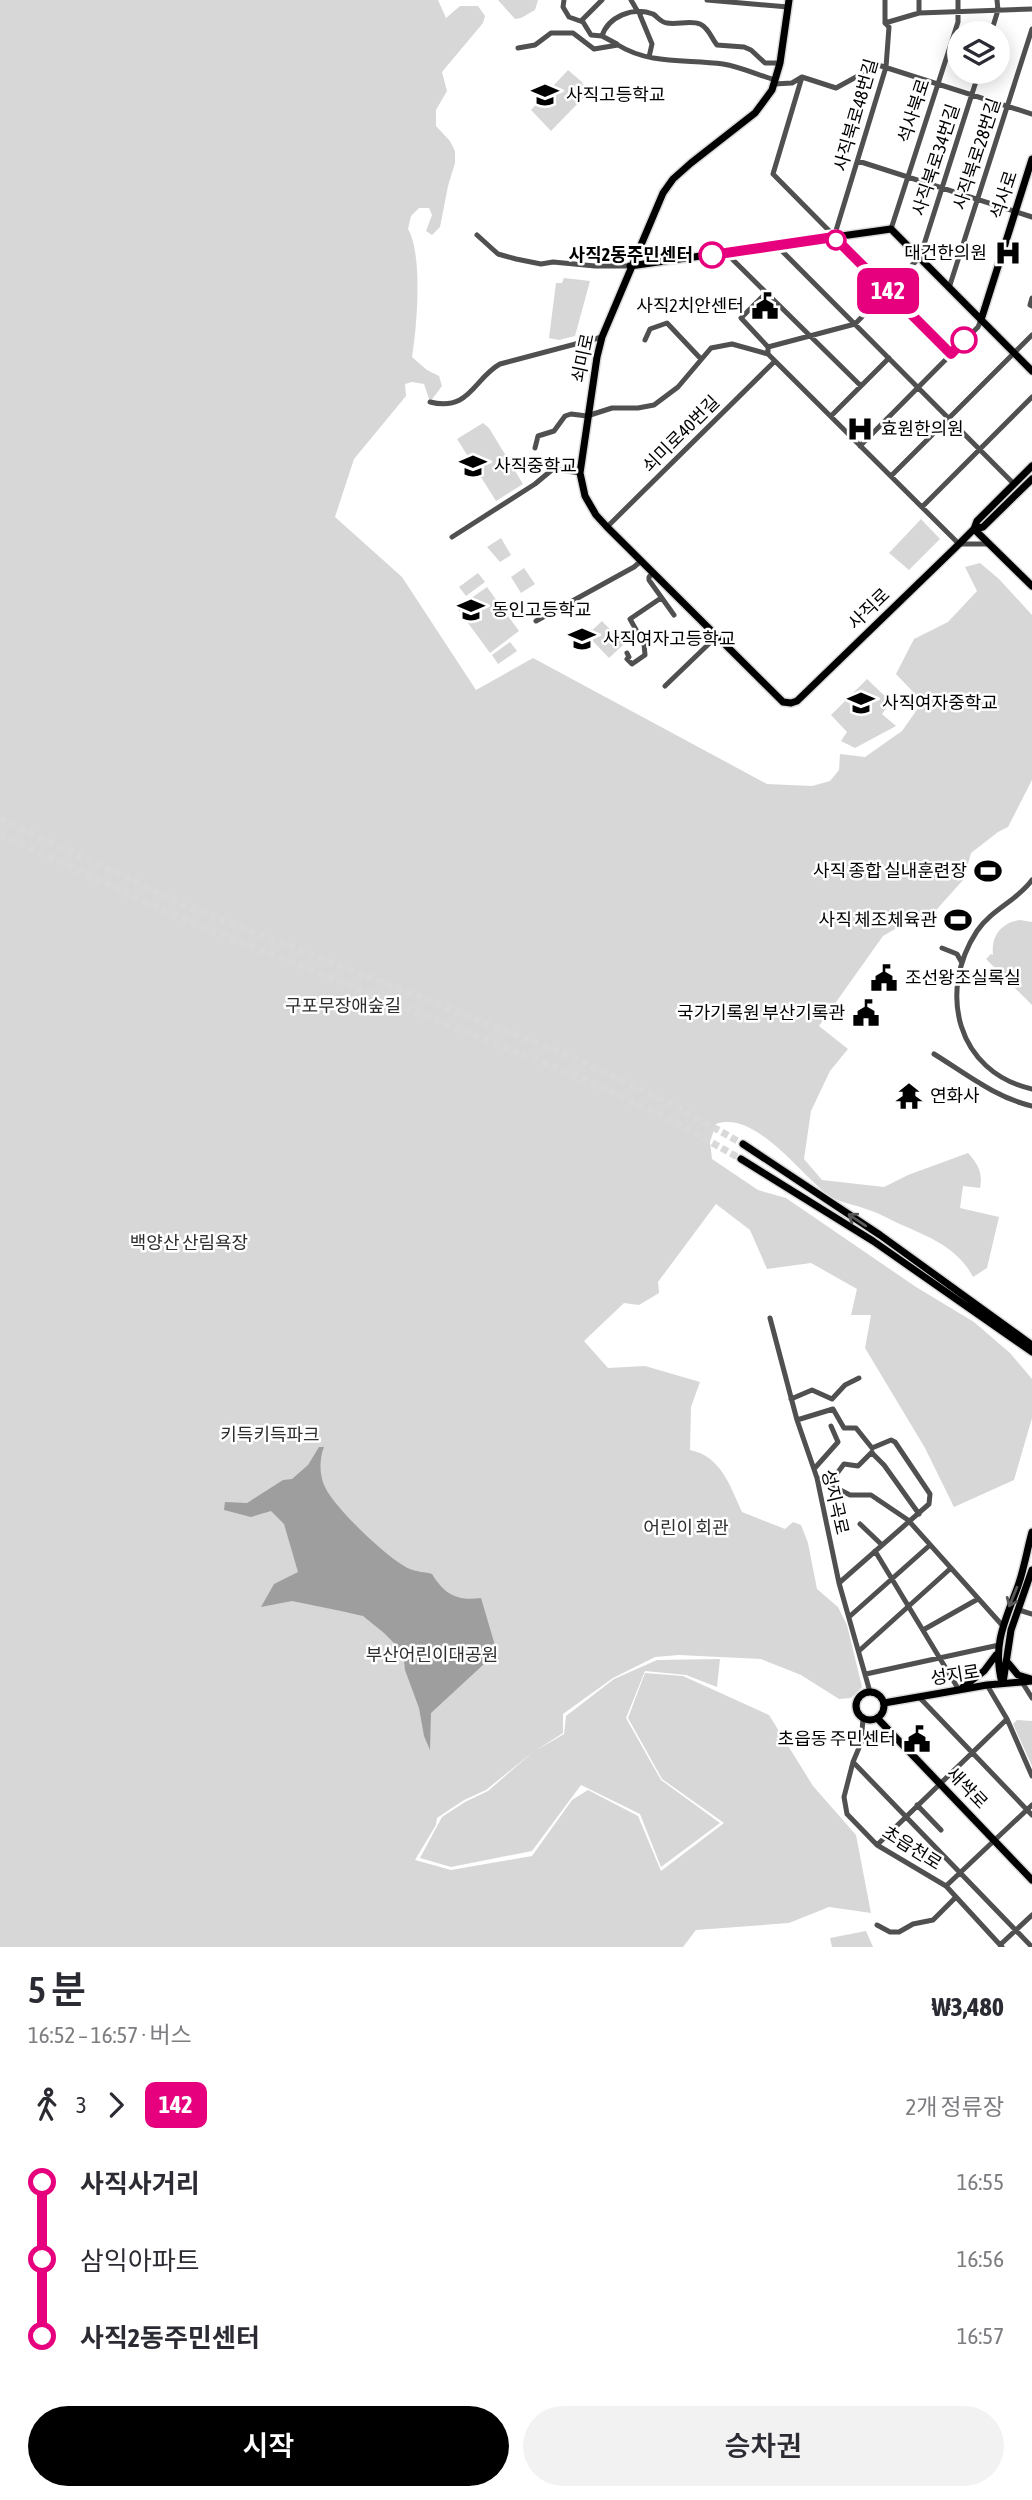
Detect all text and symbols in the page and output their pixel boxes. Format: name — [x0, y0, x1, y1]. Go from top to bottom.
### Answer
map controls — [947, 21, 1010, 84]
button: layers — [947, 21, 1010, 84]
street label: 사직북로48번길 — [829, 56, 882, 174]
street label: 석사북로 — [893, 76, 934, 146]
school or university icon: 사직고등학교 — [530, 80, 560, 110]
place label: 사직고등학교 — [566, 84, 665, 105]
street label: 사직북로28번길 — [949, 95, 1004, 212]
street label: 사직북로34번길 — [908, 101, 963, 218]
street label: 석사로 — [986, 168, 1021, 222]
unlabelled marker — [826, 230, 846, 250]
hospital icon: 대건한의원 — [993, 238, 1023, 268]
marker: 사직2동주민센터 — [699, 242, 725, 268]
place label: 대건한의원 — [904, 242, 987, 263]
place label: 사직2동주민센터 — [569, 244, 693, 265]
line badge: 142 — [848, 268, 928, 314]
text: 142 — [871, 277, 905, 304]
public building icon: 사직2치안센터 — [750, 291, 780, 321]
place label: 사직2치안센터 — [636, 295, 744, 316]
unlabelled marker — [951, 327, 977, 353]
street label: 쇠미로 — [567, 331, 598, 384]
street label: 쇠미로40번길 — [638, 391, 723, 476]
hospital icon: 효원한의원 — [845, 414, 875, 444]
place label: 효원한의원 — [881, 418, 964, 439]
school or university icon: 사직중학교 — [458, 451, 488, 481]
place label: 사직중학교 — [494, 455, 577, 476]
street label: 사직로 — [843, 584, 894, 633]
school or university icon: 동인고등학교 — [456, 595, 486, 625]
place label: 동인고등학교 — [492, 599, 591, 620]
school or university icon: 사직여자고등학교 — [567, 624, 597, 654]
place label: 사직여자고등학교 — [603, 628, 735, 649]
school or university icon: 사직여자중학교 — [846, 688, 876, 718]
place label: 사직여자중학교 — [882, 692, 998, 713]
sports icon: 사직 종합 실내훈련장 — [973, 856, 1003, 886]
place label: 사직 종합 실내훈련장 — [813, 860, 967, 881]
sports icon: 사직 체조체육관 — [943, 905, 973, 935]
place label: 사직 체조체육관 — [819, 909, 937, 930]
public building icon: 조선왕조실록실 — [869, 963, 899, 993]
place label: 조선왕조실록실 — [905, 967, 1021, 988]
park label: 구포무장애숲길 — [285, 995, 401, 1016]
public building icon: 국가기록원 부산기록관 — [851, 998, 881, 1028]
place label: 국가기록원 부산기록관 — [677, 1002, 845, 1023]
temple icon: 연화사 — [894, 1081, 924, 1111]
place label: 연화사 — [930, 1085, 980, 1106]
one-way arrow — [848, 1212, 867, 1227]
park label: 백양산 산림욕장 — [130, 1232, 248, 1253]
park label: 키득키득파크 — [220, 1424, 320, 1445]
street label: 성지곡로 — [818, 1467, 853, 1537]
park label: 어린이 회관 — [643, 1517, 729, 1538]
one-way arrow — [1006, 1586, 1019, 1608]
park label: 부산어린이대공원 — [366, 1644, 498, 1665]
street label: 성지로 — [929, 1660, 981, 1689]
public building icon: 초읍동 주민센터 — [902, 1724, 932, 1754]
place label: 초읍동 주민센터 — [778, 1728, 896, 1749]
street label: 새싹로 — [943, 1762, 992, 1813]
street label: 초읍천로 — [879, 1821, 946, 1874]
text: 5 분 — [28, 1968, 86, 2011]
text: ₩3,480 — [932, 1992, 1004, 2022]
text: 16:52 – 16:57 · 버스 — [28, 2022, 192, 2048]
icon: walk — [28, 2086, 66, 2124]
icon: forward — [97, 2086, 135, 2124]
text: 142 — [159, 2091, 193, 2118]
text: 3 — [76, 2092, 87, 2118]
text: 2개 정류장 — [905, 2094, 1004, 2120]
text: 사직사거리 — [80, 2169, 200, 2199]
text: 16:55 — [957, 2169, 1004, 2195]
text: 삼익아파트 — [80, 2246, 200, 2276]
text: 16:56 — [957, 2246, 1004, 2272]
text: 사직2동주민센터 — [80, 2323, 260, 2353]
text: 16:57 — [957, 2323, 1004, 2349]
button: 시작 — [28, 2406, 509, 2486]
button: 승차권 — [523, 2406, 1004, 2486]

